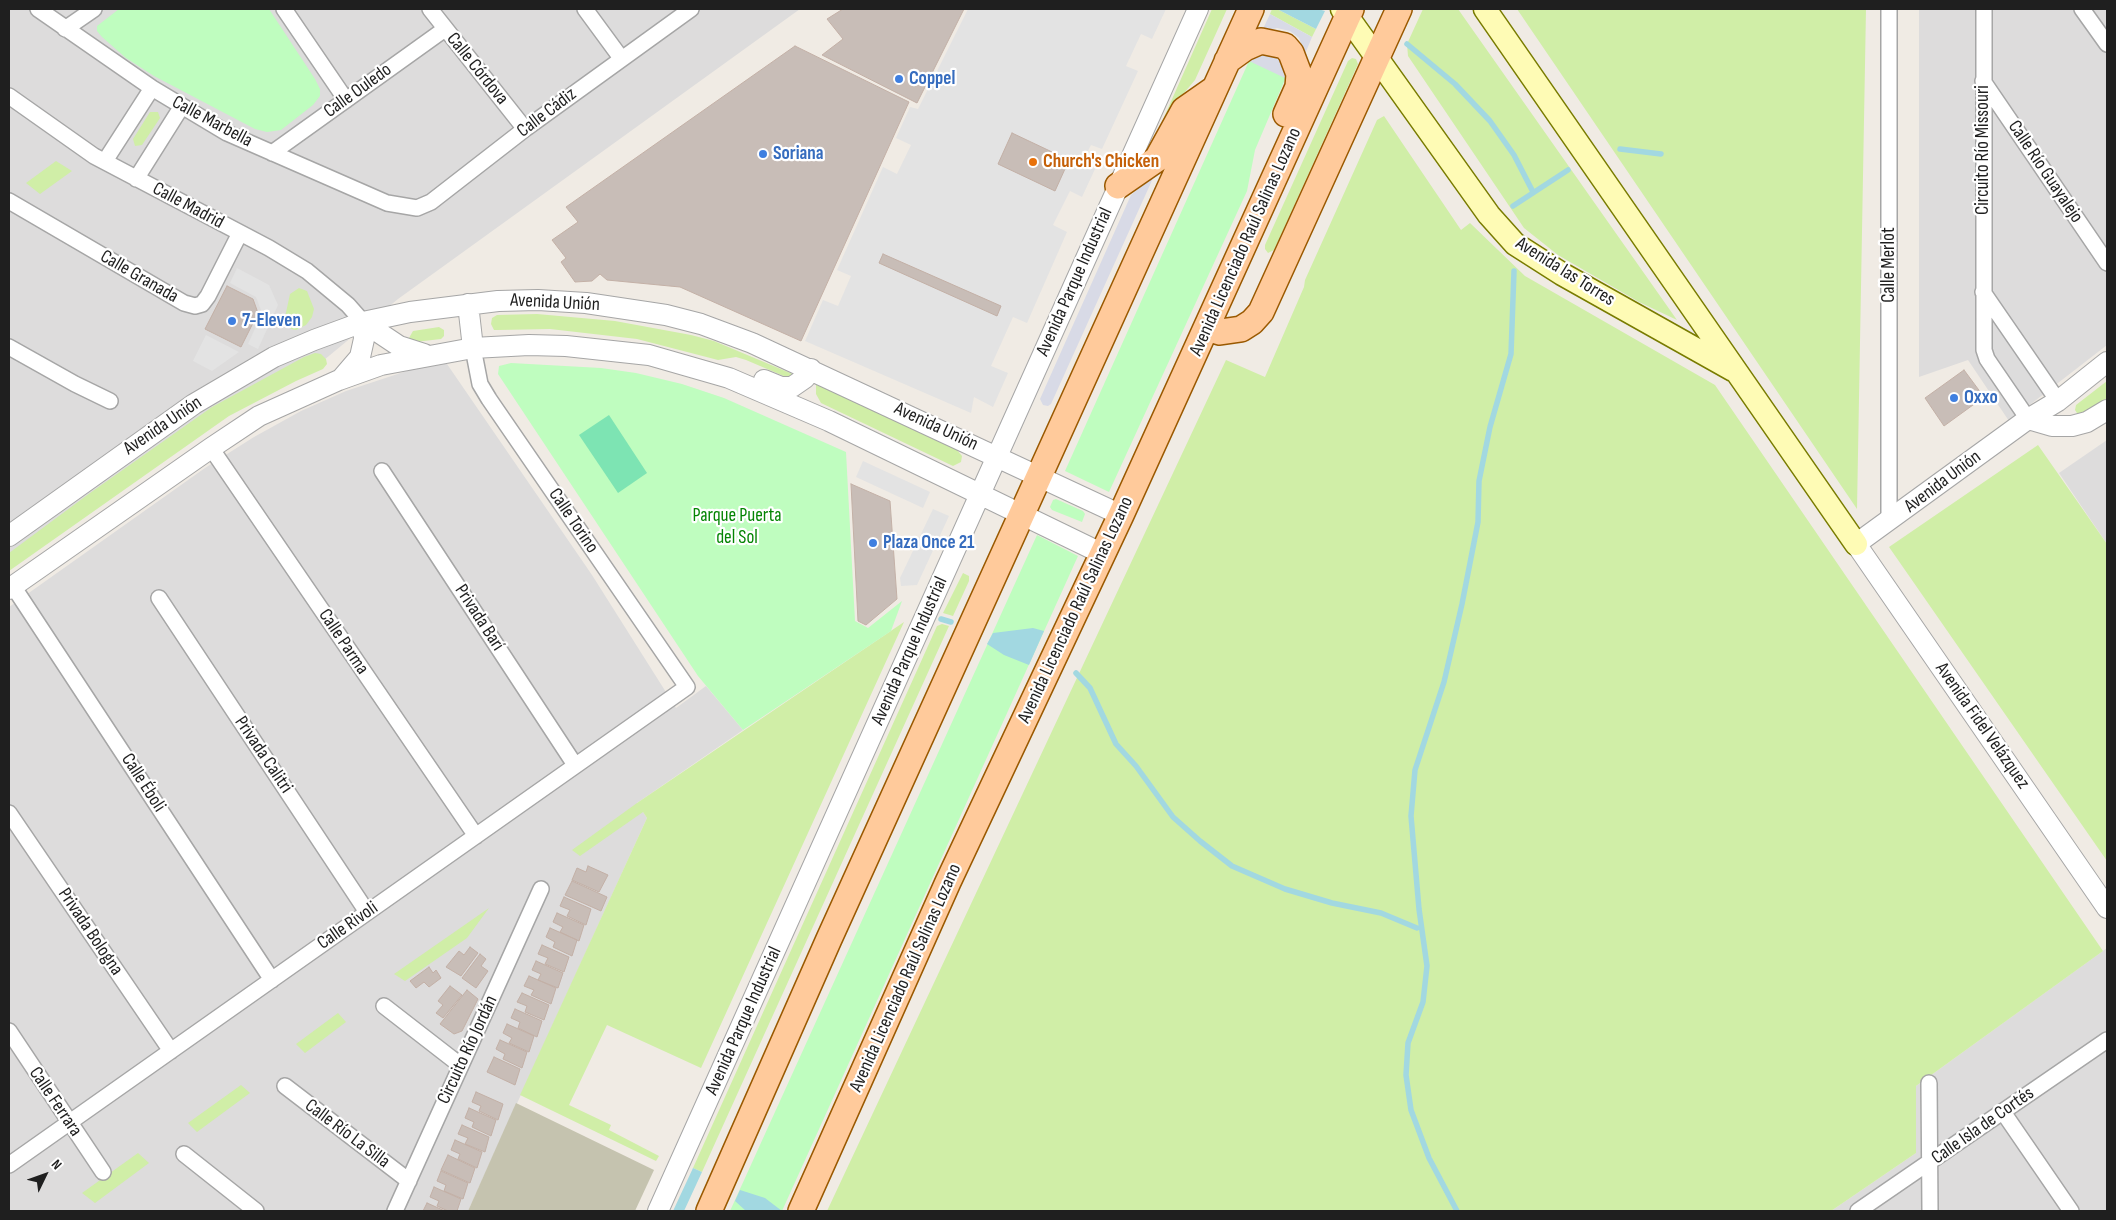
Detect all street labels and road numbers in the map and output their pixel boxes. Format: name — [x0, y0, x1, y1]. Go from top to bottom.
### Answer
street label: Calle Córdova — [441, 28, 513, 110]
street label: Calle Ouledo — [320, 59, 396, 123]
street label: Calle Cádiz — [513, 83, 581, 143]
street label: Circuito Río Missouri — [1972, 85, 1994, 215]
street label: Calle Marbella — [168, 91, 256, 153]
street label: Calle Río Guayalejo — [2002, 116, 2088, 228]
street label: Avenida Licenciado Raúl Salinas Lozano — [1185, 125, 1307, 359]
street label: Calle Madrid — [148, 178, 228, 234]
street label: Avenida Parque Industrial — [1032, 204, 1118, 360]
street label: Calle Merlot — [1878, 227, 1900, 303]
street label: Avenida las Torres — [1511, 232, 1619, 312]
street label: Calle Granada — [96, 245, 182, 309]
street label: Avenida Unión — [510, 289, 600, 317]
street label: Avenida Unión — [119, 391, 207, 461]
street label: Avenida Unión — [891, 398, 981, 456]
street label: Avenida Unión — [1900, 446, 1986, 518]
street label: Calle Torino — [543, 484, 603, 558]
street label: Avenida Licenciado Raúl Salinas Lozano — [1013, 493, 1139, 727]
street label: Avenida Parque Industrial — [867, 573, 953, 729]
street label: Privada Barí — [449, 581, 509, 655]
street label: Calle Parma — [313, 605, 373, 679]
street label: Avenida Fidel Velázquez — [1930, 658, 2034, 794]
street label: Privada Calitri — [229, 712, 297, 798]
street label: Calle Éboli — [116, 750, 170, 816]
street label: Avenida Licenciado Raúl Salinas Lozano — [845, 861, 967, 1095]
street label: Privada Bologna — [52, 884, 128, 980]
street label: Calle Rivoli — [313, 897, 383, 955]
street label: Avenida Parque Industrial — [701, 943, 787, 1099]
street label: Circuito Río Jordán — [433, 992, 503, 1108]
street label: Calle Ferrara — [23, 1063, 87, 1141]
street label: Calle Isla de Cortés — [1927, 1082, 2039, 1170]
street label: Calle Río La Silla — [300, 1095, 394, 1173]

